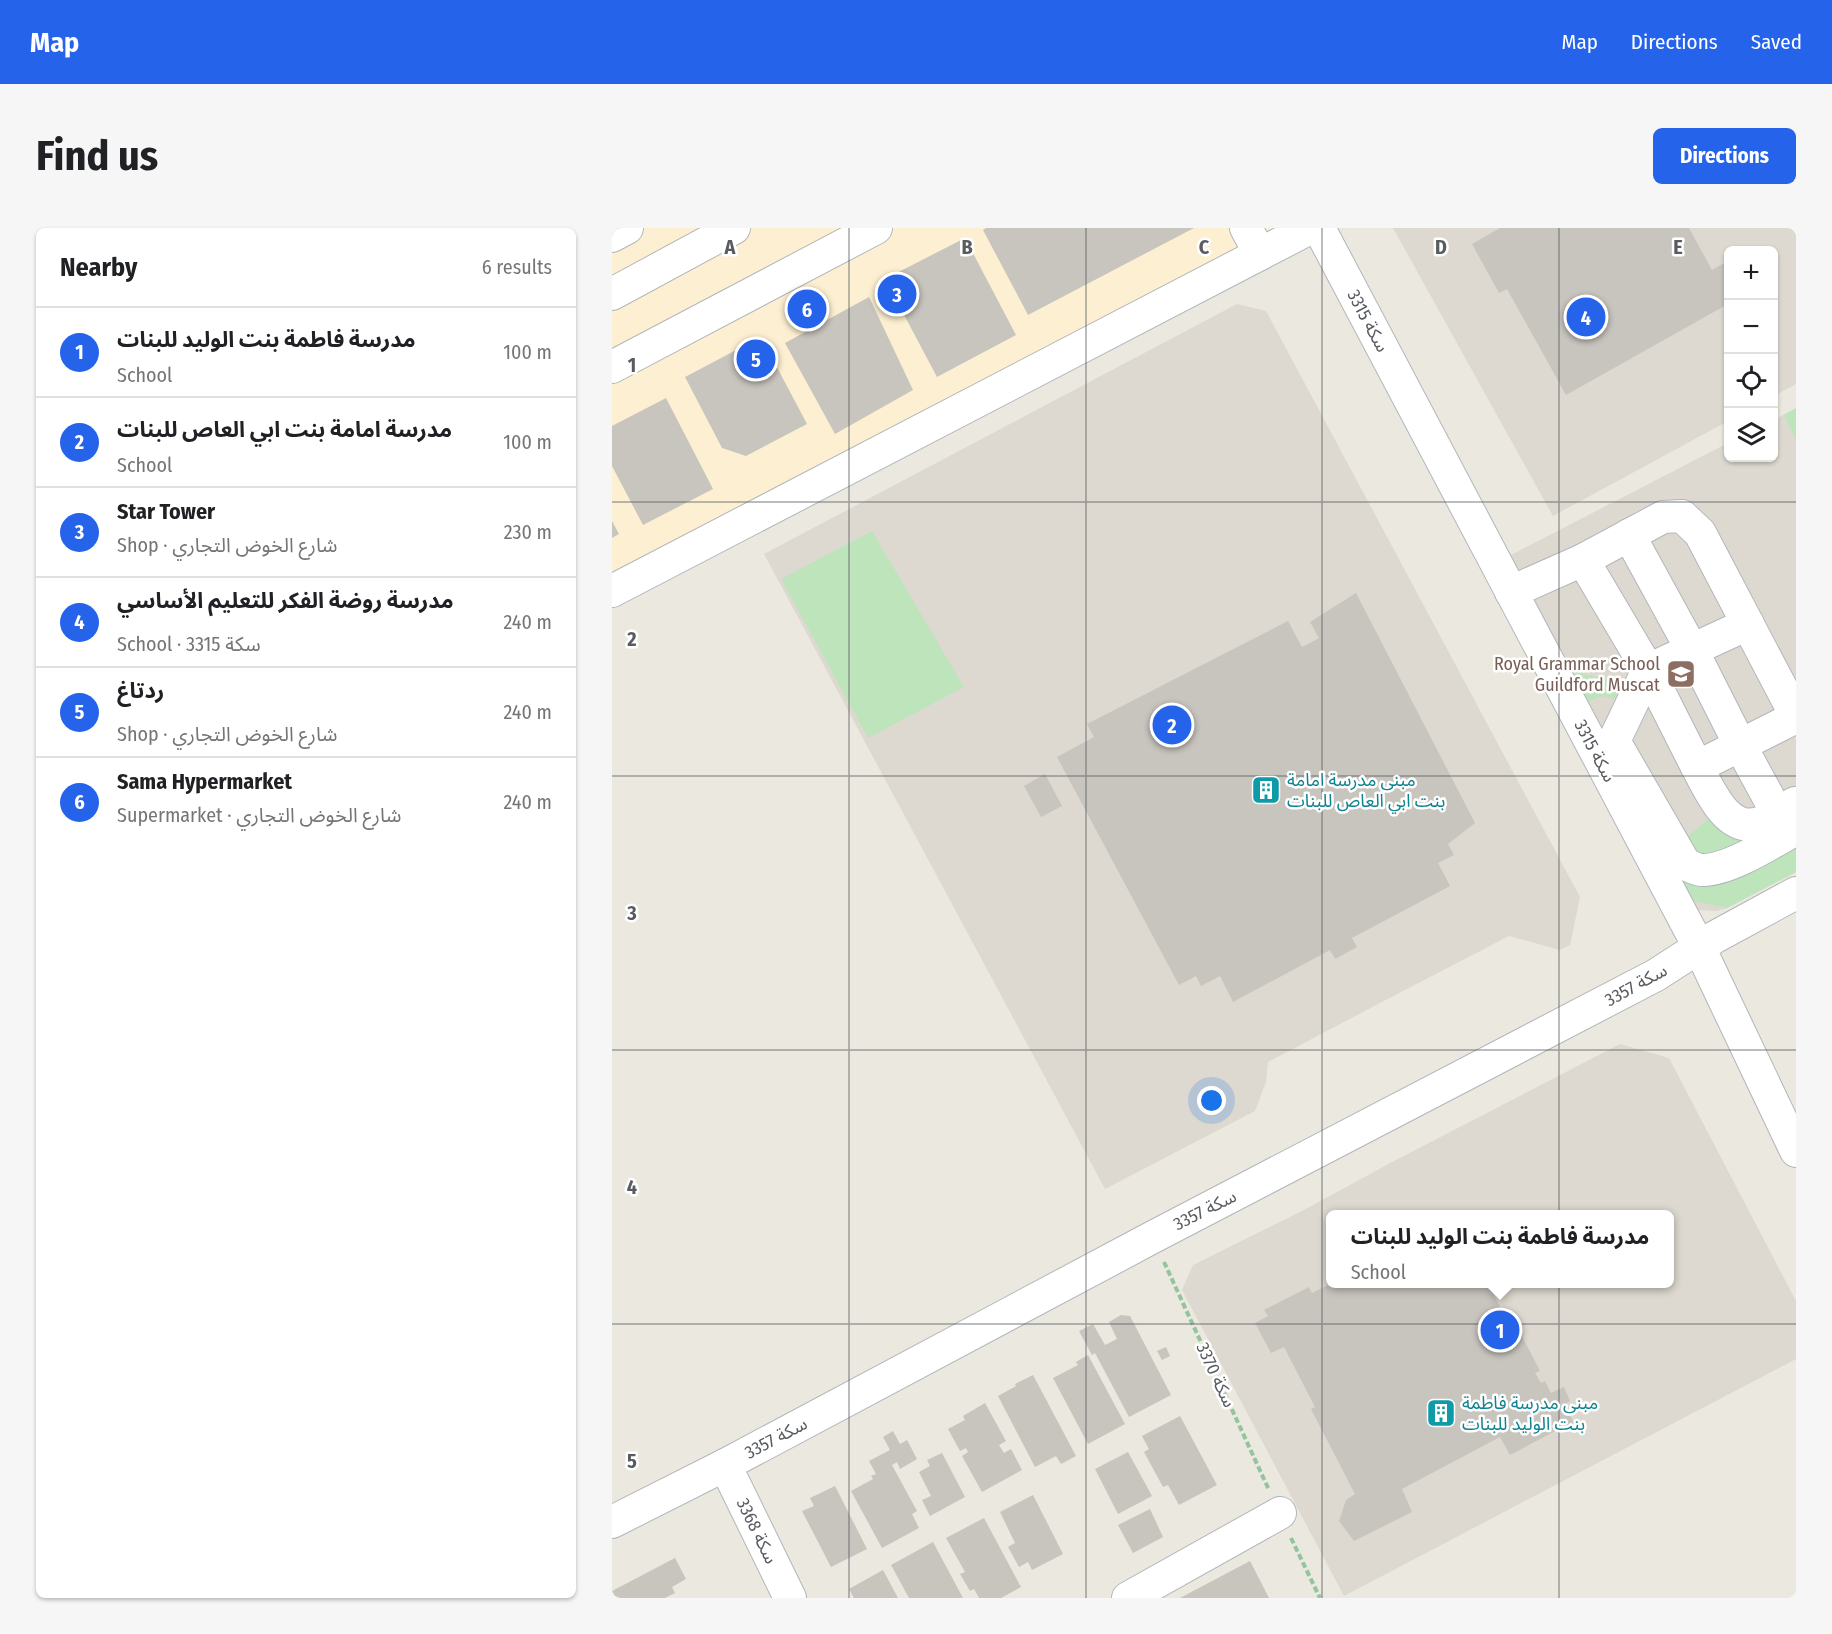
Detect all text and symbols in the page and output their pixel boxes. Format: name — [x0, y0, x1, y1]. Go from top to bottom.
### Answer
text: Map — [30, 26, 79, 59]
text: Map — [1561, 29, 1598, 55]
text: Directions — [1631, 29, 1718, 55]
text: Saved — [1751, 29, 1802, 55]
button: Directions — [1653, 128, 1796, 184]
text: Find us — [36, 131, 158, 181]
text: A — [724, 235, 737, 259]
text: B — [961, 235, 973, 259]
text: C — [1199, 235, 1210, 259]
text: D — [1435, 235, 1447, 259]
text: E — [1673, 235, 1683, 259]
map controls — [1724, 246, 1778, 462]
button: + — [1724, 246, 1778, 300]
text: Nearby — [60, 252, 137, 283]
text: 6 results — [482, 255, 552, 279]
pin: 3 — [878, 272, 916, 316]
pin: 6 — [788, 286, 826, 332]
street label: سكة 3315 — [1342, 286, 1394, 356]
pin: 4 — [1566, 294, 1606, 340]
button: − — [1724, 300, 1778, 354]
text: مدرسة فاطمة بنت الوليد للبنات — [117, 326, 416, 353]
pin: 5 — [736, 336, 776, 382]
text: 1 — [75, 340, 84, 364]
text: 100 m — [503, 340, 552, 364]
text: 1 — [628, 353, 636, 377]
button: locate — [1724, 354, 1778, 408]
text: School — [117, 363, 172, 387]
button: layers — [1724, 408, 1778, 462]
text: مدرسة امامة بنت ابي العاص للبنات — [117, 416, 452, 443]
text: 2 — [75, 430, 84, 454]
text: 100 m — [503, 430, 552, 454]
text: School — [117, 453, 172, 477]
text: Star Tower — [117, 498, 215, 525]
text: 3 — [75, 520, 84, 544]
text: 230 m — [504, 520, 552, 544]
text: Shop · شارع الخوض التجاري — [117, 533, 337, 557]
text: مدرسة روضة الفكر للتعليم الأساسي — [117, 587, 454, 614]
text: 4 — [74, 610, 85, 634]
text: 240 m — [503, 610, 552, 634]
text: 2 — [626, 627, 637, 651]
text: School · سكة 3315 — [117, 632, 261, 656]
place label: Royal Grammar School Guildford Muscat — [1494, 653, 1660, 696]
school or university icon: Royal Grammar School Guildford Muscat — [1665, 658, 1697, 690]
text: ردتاغ — [117, 677, 164, 704]
text: 5 — [75, 700, 84, 724]
text: 240 m — [503, 700, 552, 724]
pin: 2 — [1152, 702, 1192, 748]
street label: سكة 3315 — [1569, 716, 1621, 786]
text: Shop · شارع الخوض التجاري — [117, 722, 337, 746]
text: Sama Hypermarket — [117, 768, 292, 795]
place label: مبنى مدرسة امامة بنت ابي العاص للبنات — [1287, 769, 1445, 814]
building icon: مبنى مدرسة امامة بنت ابي العاص للبنات — [1250, 774, 1282, 806]
text: 6 — [74, 790, 85, 814]
text: 240 m — [503, 790, 552, 814]
text: Supermarket · شارع الخوض التجاري — [117, 803, 401, 827]
text: 3 — [626, 901, 637, 925]
street label: سكة 3357 — [1601, 959, 1671, 1011]
your location — [1197, 1086, 1226, 1115]
text: 4 — [627, 1175, 637, 1199]
street label: سكة 3357 — [1170, 1185, 1240, 1235]
popup — [1326, 1210, 1674, 1288]
text: مدرسة فاطمة بنت الوليد للبنات — [1351, 1223, 1649, 1250]
text: School — [1351, 1260, 1406, 1284]
pin: 1 — [1480, 1308, 1520, 1352]
street label: سكة 3370 — [1191, 1339, 1241, 1411]
place label: مبنى مدرسة فاطمة بنت الوليد للبنات — [1462, 1392, 1598, 1435]
building icon: مبنى مدرسة فاطمة بنت الوليد للبنات — [1425, 1397, 1457, 1429]
street label: سكة 3357 — [741, 1412, 811, 1464]
text: 5 — [627, 1449, 637, 1473]
street label: سكة 3368 — [732, 1495, 782, 1567]

